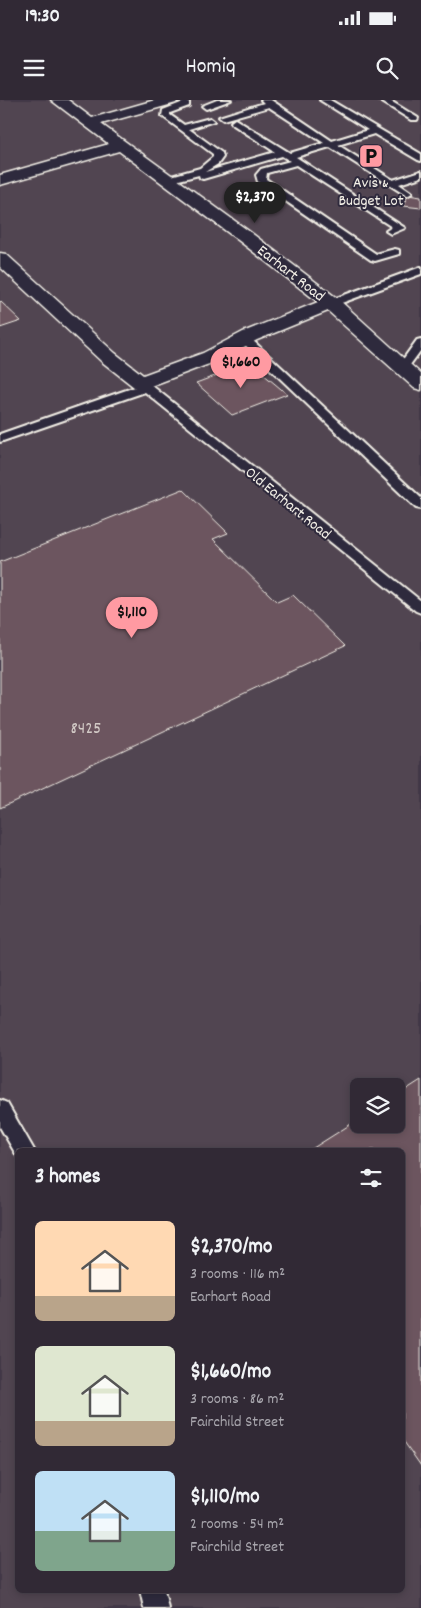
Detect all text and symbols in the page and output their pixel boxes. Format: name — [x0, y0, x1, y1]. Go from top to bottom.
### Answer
text: 19:30 — [25, 4, 60, 31]
text: Homiq — [186, 52, 235, 83]
icon: menu — [20, 54, 48, 82]
icon: search — [373, 54, 401, 82]
parking icon: Avis & Budget Lot — [358, 143, 384, 169]
place label: Avis & Budget Lot — [338, 172, 404, 213]
pin: $2,370 — [214, 182, 296, 224]
text: $2,370 — [235, 186, 275, 209]
street label: Earhart Road — [251, 240, 329, 308]
pin: $1,660 — [200, 346, 282, 389]
text: $1,660 — [221, 351, 261, 374]
street label: Old Earhart Road — [239, 462, 336, 546]
pin: $1,110 — [91, 596, 173, 639]
text: $1,110 — [117, 601, 147, 624]
house number: 8425 — [71, 717, 101, 742]
map controls — [350, 1078, 405, 1133]
button: layers — [350, 1078, 405, 1133]
text: 3 homes — [35, 1163, 101, 1193]
icon: filters — [357, 1164, 385, 1192]
text: $2,370/mo — [190, 1233, 272, 1263]
icon: home — [75, 1241, 135, 1301]
text: 3 rooms · 116 m² — [190, 1263, 285, 1286]
text: Earhart Road — [190, 1286, 271, 1309]
text: $1,660/mo — [190, 1358, 271, 1388]
icon: home — [75, 1366, 135, 1426]
text: 3 rooms · 86 m² — [190, 1388, 284, 1411]
text: Fairchild Street — [190, 1411, 284, 1434]
text: $1,110/mo — [190, 1483, 260, 1513]
icon: home — [75, 1491, 135, 1551]
text: 2 rooms · 54 m² — [190, 1513, 284, 1536]
text: Fairchild Street — [190, 1536, 284, 1559]

